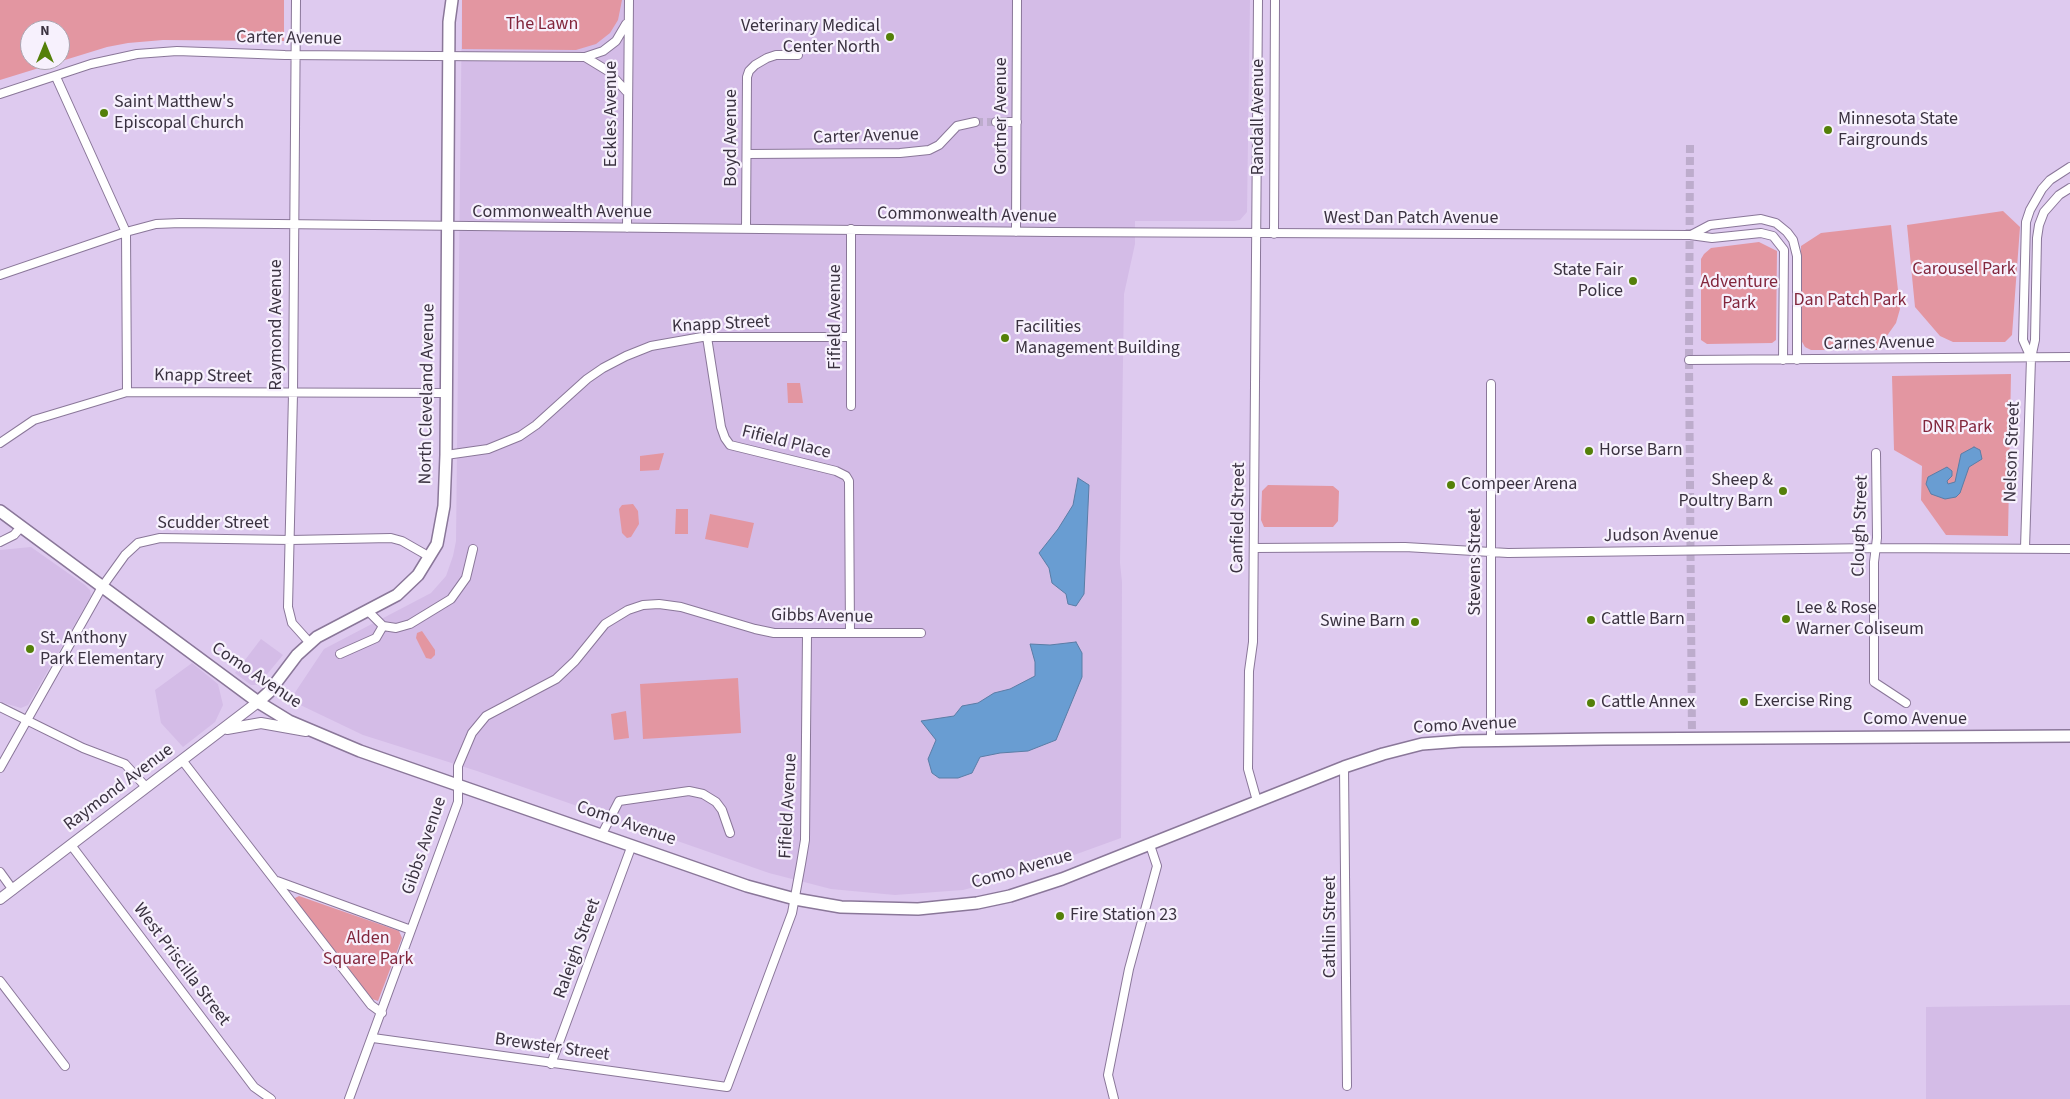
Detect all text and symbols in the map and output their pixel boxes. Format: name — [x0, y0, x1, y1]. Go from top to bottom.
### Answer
park label: The Lawn — [506, 14, 578, 36]
place label: Veterinary Medical Center North — [741, 16, 880, 58]
north arrow — [20, 20, 70, 70]
text: N — [40, 21, 50, 41]
street label: Carter Avenue — [236, 27, 342, 51]
marker: Veterinary Medical Center North — [884, 31, 896, 43]
street label: Gortner Avenue — [991, 57, 1013, 175]
street label: Randall Avenue — [1248, 59, 1270, 175]
street label: Eckles Avenue — [601, 61, 623, 167]
street label: Boyd Avenue — [721, 89, 743, 187]
place label: Saint Matthew's Episcopal Church — [114, 92, 244, 134]
marker: Saint Matthew's Episcopal Church — [98, 107, 110, 119]
place label: Minnesota State Fairgrounds — [1838, 109, 1958, 152]
street label: Carter Avenue — [813, 124, 919, 150]
marker: Minnesota State Fairgrounds — [1822, 124, 1834, 136]
street label: Commonwealth Avenue — [472, 202, 652, 224]
street label: Commonwealth Avenue — [877, 204, 1057, 228]
street label: West Dan Patch Avenue — [1324, 208, 1498, 230]
street label: Raymond Avenue — [266, 259, 288, 391]
park label: Carousel Park — [1912, 259, 2016, 281]
place label: State Fair Police — [1553, 260, 1623, 302]
street label: Fifield Avenue — [825, 264, 847, 370]
park label: Adventure Park — [1700, 272, 1778, 314]
marker: State Fair Police — [1627, 275, 1639, 287]
park label: Dan Patch Park — [1794, 290, 1906, 312]
street label: North Cleveland Avenue — [416, 303, 440, 485]
street label: Knapp Street — [671, 312, 771, 338]
place label: Facilities Management Building — [1015, 317, 1180, 359]
marker: Facilities Management Building — [999, 332, 1011, 344]
street label: Carnes Avenue — [1823, 332, 1935, 356]
street label: Knapp Street — [154, 365, 252, 389]
street label: Nelson Street — [2000, 401, 2026, 503]
park label: DNR Park — [1922, 417, 1992, 439]
street label: Fifield Place — [739, 422, 833, 464]
place label: Horse Barn — [1599, 440, 1682, 462]
marker: Horse Barn — [1583, 445, 1595, 457]
street label: Canfield Street — [1227, 462, 1251, 574]
place label: Sheep & Poultry Barn — [1679, 470, 1773, 512]
place label: Compeer Arena — [1461, 474, 1577, 496]
street label: Clough Street — [1848, 475, 1874, 577]
marker: Compeer Arena — [1445, 479, 1457, 491]
marker: Sheep & Poultry Barn — [1777, 485, 1789, 497]
street label: Stevens Street — [1465, 508, 1487, 616]
street label: Scudder Street — [157, 513, 269, 535]
street label: Judson Avenue — [1604, 524, 1718, 548]
place label: Lee & Rose Warner Coliseum — [1796, 598, 1924, 640]
street label: Gibbs Avenue — [771, 605, 873, 629]
place label: Cattle Barn — [1601, 609, 1685, 631]
place label: Swine Barn — [1320, 611, 1405, 633]
marker: Lee & Rose Warner Coliseum — [1780, 613, 1792, 625]
marker: Cattle Barn — [1585, 614, 1597, 626]
marker: Swine Barn — [1409, 616, 1421, 628]
place label: St. Anthony Park Elementary — [40, 628, 164, 670]
street label: Como Avenue — [207, 638, 305, 714]
marker: St. Anthony Park Elementary — [24, 643, 36, 655]
place label: Exercise Ring — [1754, 691, 1852, 713]
place label: Cattle Annex — [1601, 692, 1695, 714]
marker: Exercise Ring — [1738, 696, 1750, 708]
marker: Cattle Annex — [1585, 697, 1597, 709]
street label: Como Avenue — [1863, 709, 1967, 731]
street label: Como Avenue — [1413, 712, 1517, 740]
street label: Raymond Avenue — [60, 740, 178, 836]
street label: Fifield Avenue — [775, 753, 803, 859]
street label: Gibbs Avenue — [398, 794, 452, 898]
street label: Como Avenue — [573, 797, 679, 851]
street label: Como Avenue — [969, 845, 1075, 895]
street label: Cathlin Street — [1320, 876, 1342, 978]
street label: Raleigh Street — [550, 896, 606, 1002]
street label: West Priscilla Street — [128, 899, 234, 1031]
place label: Fire Station 23 — [1070, 905, 1177, 927]
marker: Fire Station 23 — [1054, 910, 1066, 922]
park label: Alden Square Park — [323, 928, 413, 971]
street label: Brewster Street — [493, 1029, 611, 1067]

